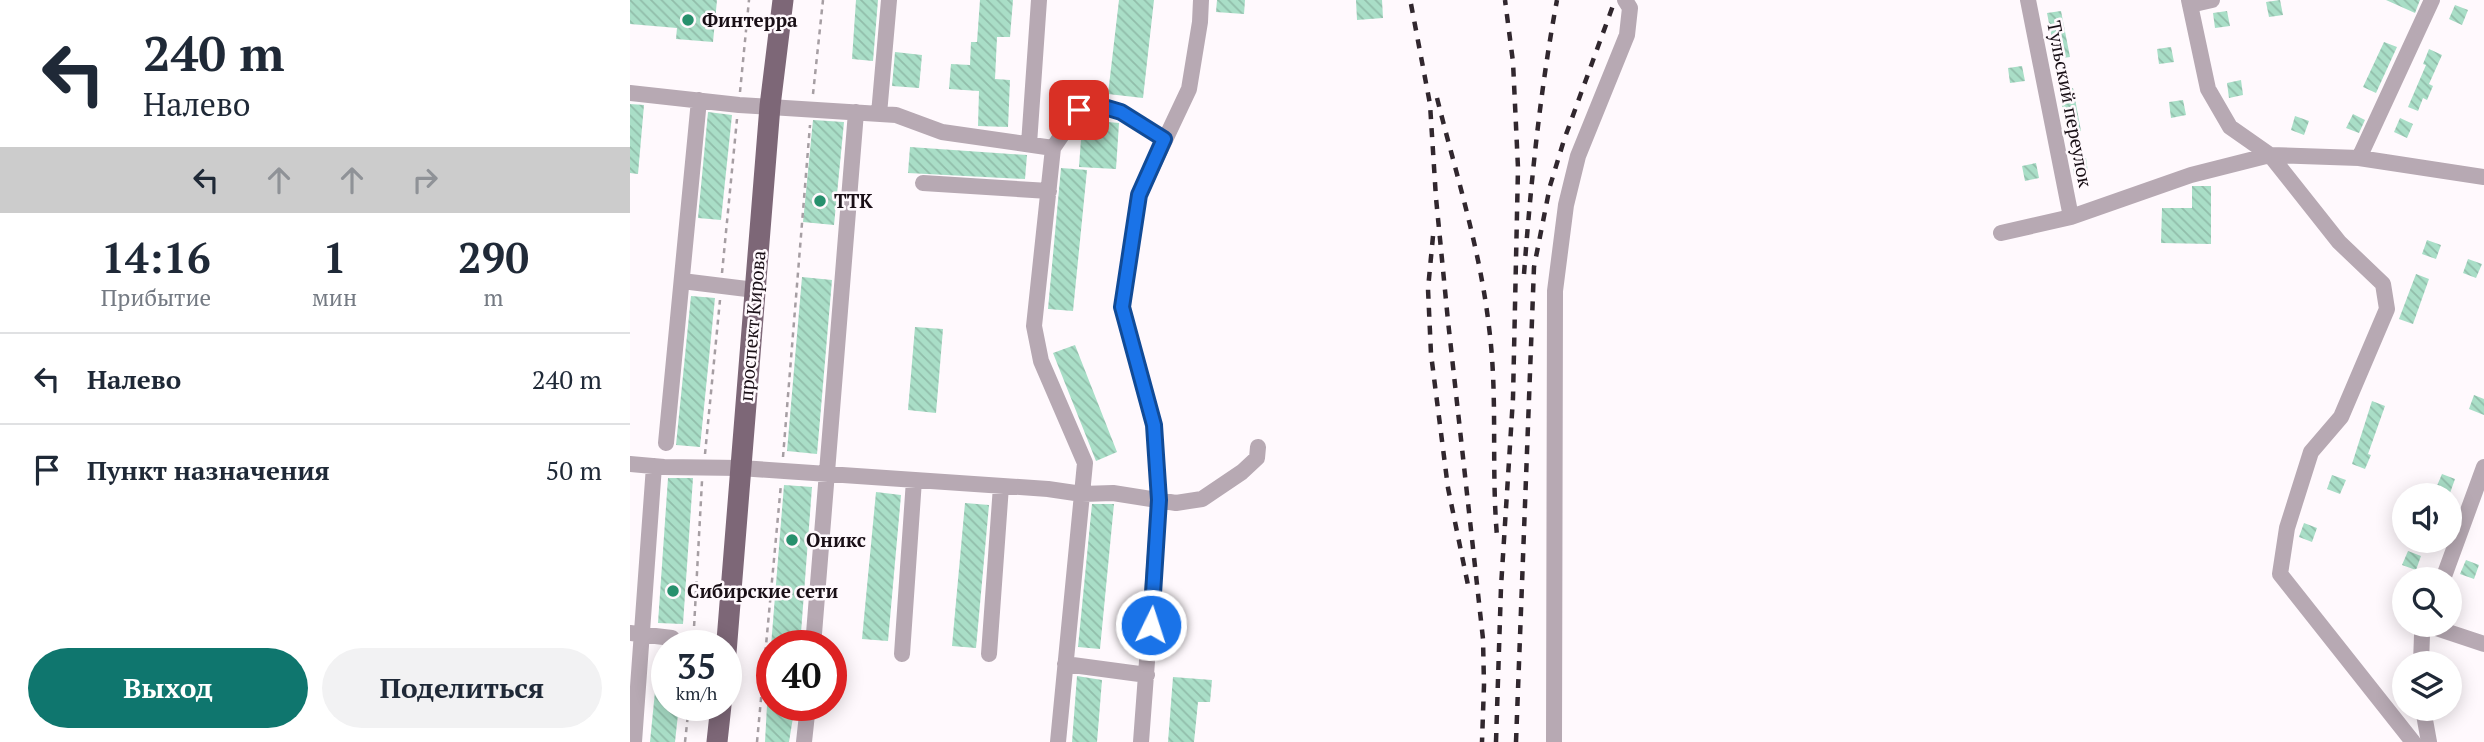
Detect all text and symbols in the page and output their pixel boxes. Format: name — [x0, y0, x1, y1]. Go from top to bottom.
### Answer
place label: Финтерра — [702, 7, 798, 32]
marker: Финтерра — [680, 12, 696, 28]
street label: Тульский переулок — [2042, 19, 2099, 190]
text: 240 m — [143, 20, 285, 85]
icon: left — [28, 28, 119, 119]
pin — [1049, 80, 1109, 140]
text: Налево — [143, 83, 251, 125]
icon: arrive — [1060, 91, 1098, 129]
icon: left — [187, 161, 225, 199]
icon: ahead — [260, 161, 298, 199]
icon: ahead — [333, 161, 371, 199]
icon: right — [406, 161, 444, 199]
place label: ТТК — [834, 188, 873, 213]
marker: ТТК — [812, 193, 828, 209]
text: 14:16 — [101, 229, 211, 285]
text: 1 — [323, 229, 346, 285]
text: 290 — [458, 229, 529, 285]
street label: проспект Кирова — [732, 249, 771, 402]
text: Прибытие — [101, 282, 211, 313]
text: мин — [312, 282, 357, 313]
text: m — [484, 282, 503, 313]
icon: left — [28, 360, 66, 398]
text: Налево — [87, 362, 181, 396]
text: 240 m — [532, 362, 602, 396]
icon: arrive — [28, 451, 66, 489]
text: Пункт назначения — [87, 453, 330, 487]
text: 50 m — [546, 453, 602, 487]
map controls — [2392, 483, 2462, 721]
button: sound — [2392, 483, 2462, 553]
place label: Оникс — [806, 527, 866, 552]
marker: Оникс — [784, 532, 800, 548]
button: search — [2392, 567, 2462, 637]
place label: Сибирские сети — [687, 578, 838, 603]
marker: Сибирские сети — [665, 583, 681, 599]
position arrow — [1114, 588, 1188, 662]
speed limit sign: 40 — [756, 630, 847, 721]
text: 35 — [677, 643, 716, 689]
button: Выход — [28, 648, 308, 728]
button: Поделиться — [322, 648, 602, 728]
button: layers — [2392, 651, 2462, 721]
text: km/h — [676, 681, 717, 705]

